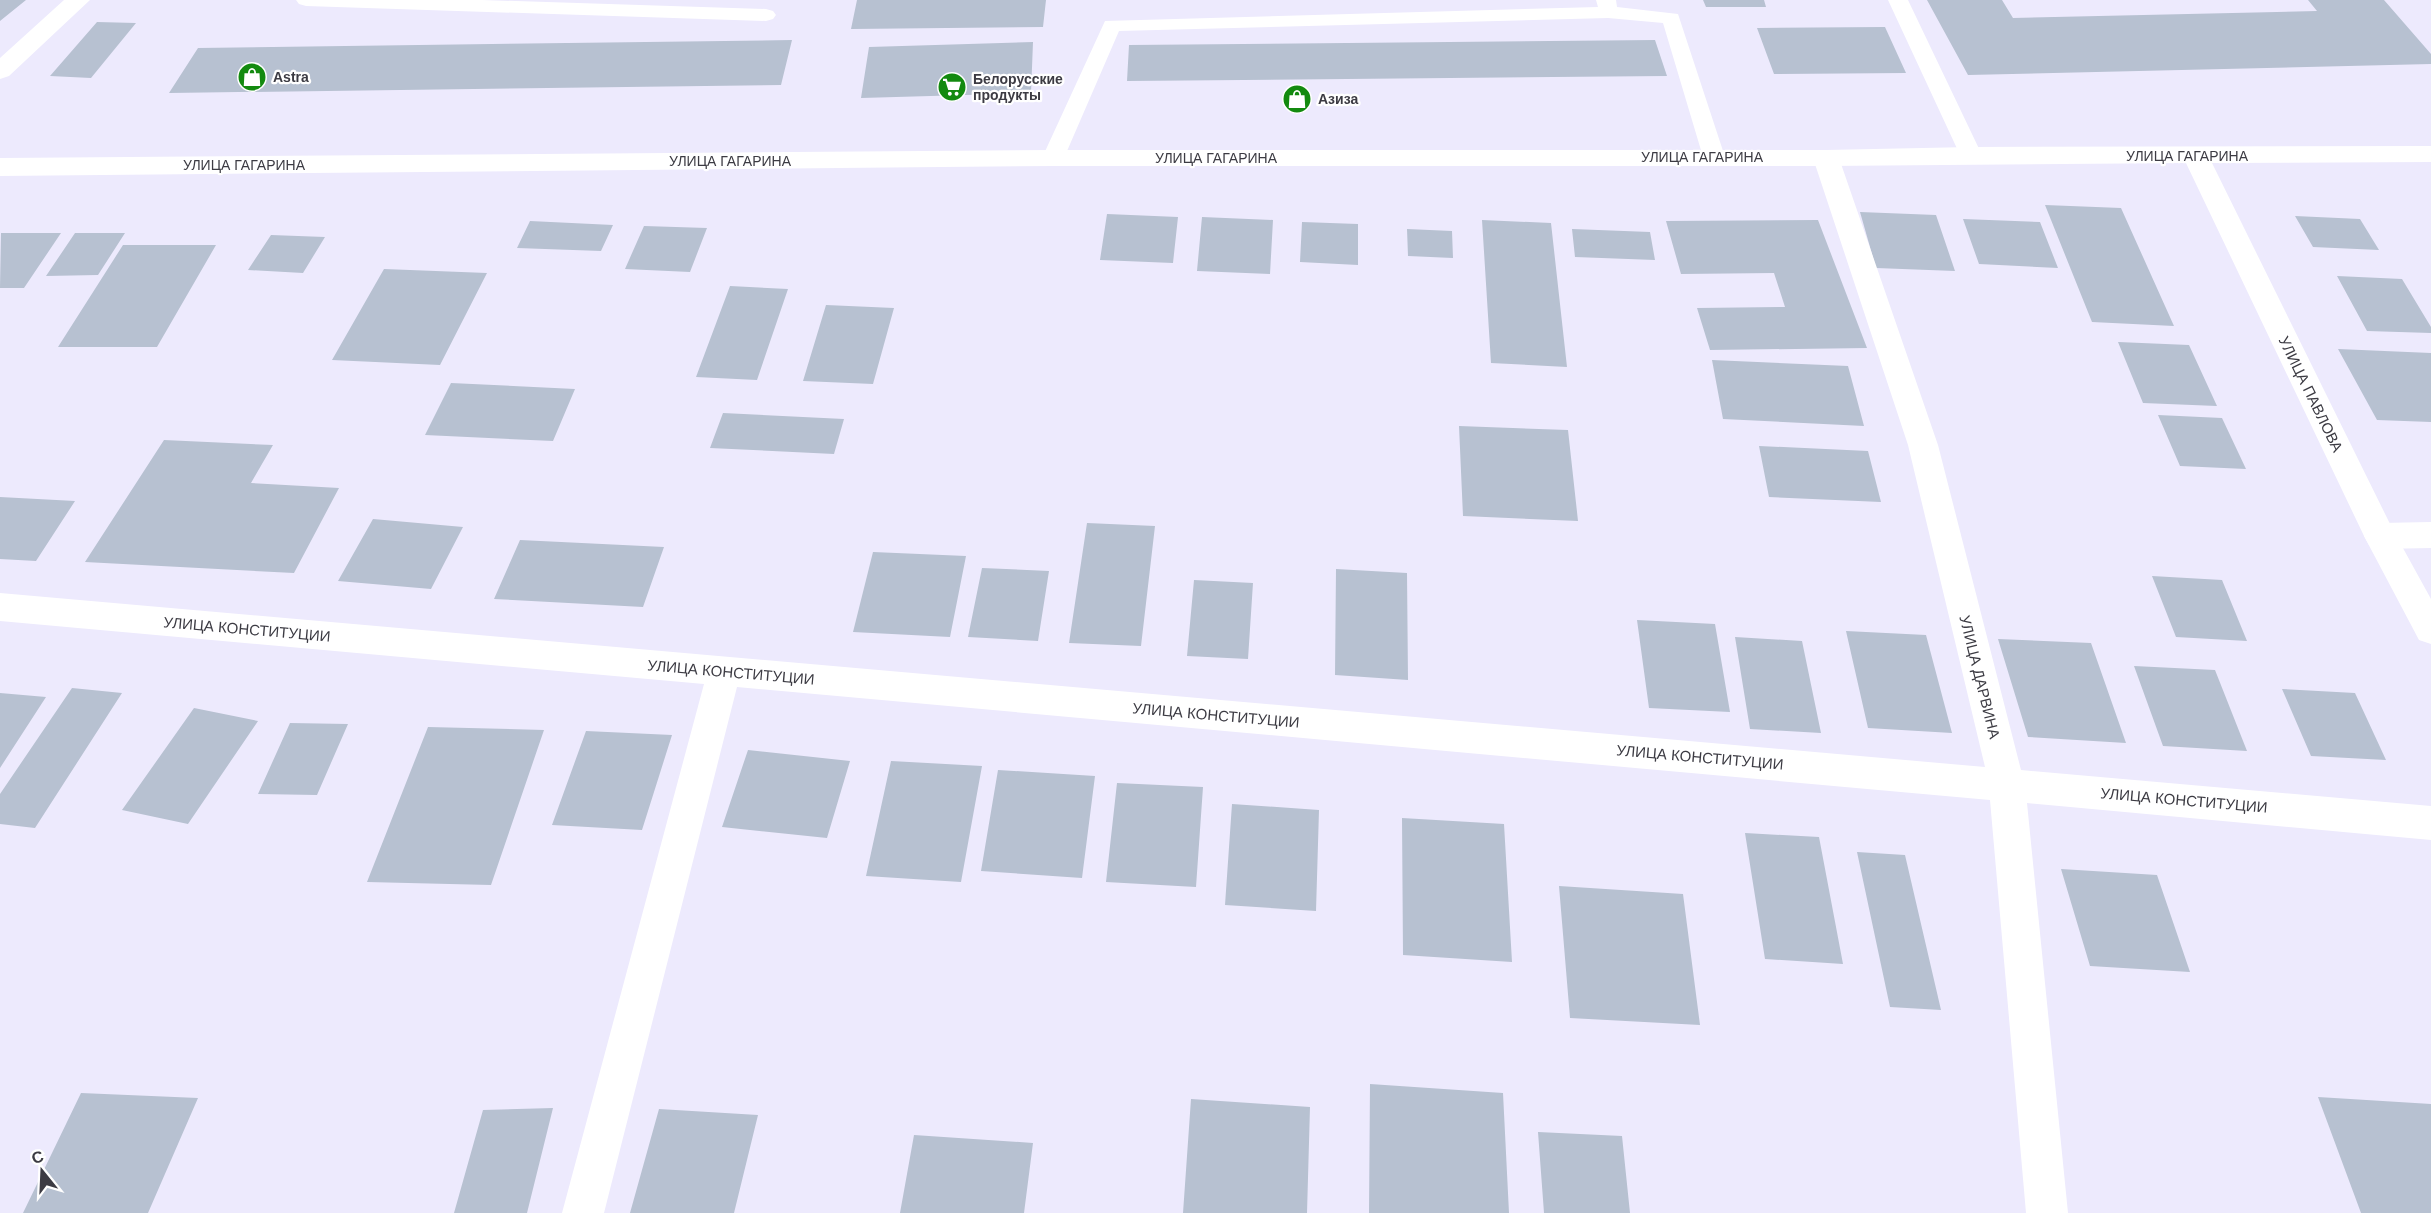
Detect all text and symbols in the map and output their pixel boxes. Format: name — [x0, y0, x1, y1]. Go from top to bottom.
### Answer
shop icon: Astra — [236, 61, 268, 93]
place label: Astra — [273, 69, 309, 85]
supermarket icon: Белорусские продукты — [936, 71, 968, 103]
place label: Белорусские продукты — [973, 71, 1063, 103]
shop icon: Азиза — [1281, 83, 1313, 115]
place label: Азиза — [1318, 91, 1358, 107]
street label: УЛИЦА ГАГАРИНА — [2126, 148, 2249, 164]
street label: УЛИЦА ГАГАРИНА — [1641, 149, 1764, 165]
street label: УЛИЦА ГАГАРИНА — [1155, 150, 1278, 166]
street label: УЛИЦА ГАГАРИНА — [669, 153, 792, 169]
street label: УЛИЦА ГАГАРИНА — [183, 157, 306, 173]
street label: УЛИЦА ПАВЛОВА — [2276, 333, 2346, 455]
street label: УЛИЦА КОНСТИТУЦИИ — [163, 613, 331, 645]
street label: УЛИЦА ДАРВИНА — [1956, 613, 2004, 741]
street label: УЛИЦА КОНСТИТУЦИИ — [647, 656, 815, 688]
street label: УЛИЦА КОНСТИТУЦИИ — [1132, 699, 1300, 731]
street label: УЛИЦА КОНСТИТУЦИИ — [1616, 741, 1784, 773]
street label: УЛИЦА КОНСТИТУЦИИ — [2100, 784, 2268, 816]
north arrow — [12, 1141, 72, 1201]
text: С — [29, 1147, 46, 1167]

